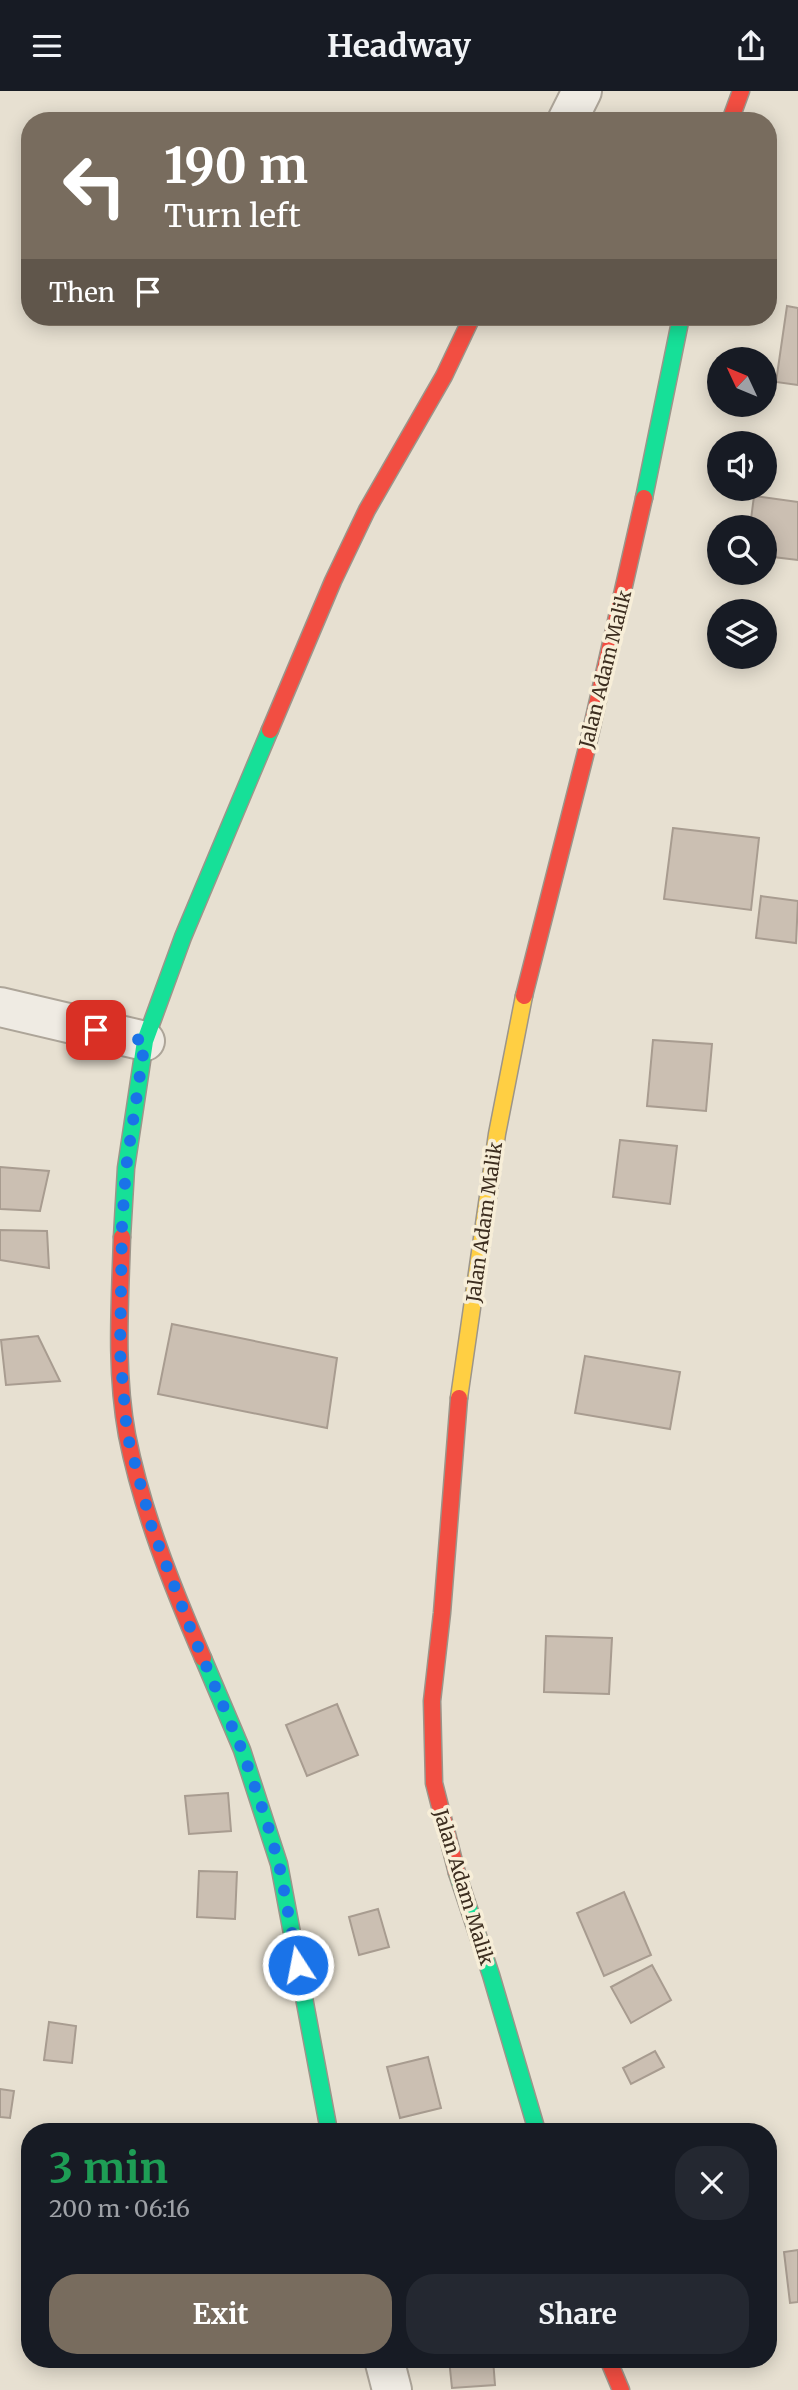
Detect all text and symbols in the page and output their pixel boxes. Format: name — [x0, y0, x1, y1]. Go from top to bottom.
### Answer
text: Headway — [327, 26, 471, 66]
icon: menu — [28, 27, 66, 65]
icon: share — [732, 27, 770, 65]
text: 190 m — [164, 135, 308, 196]
icon: left — [49, 140, 140, 231]
text: Turn left — [164, 196, 301, 236]
icon: arrive — [129, 273, 167, 311]
text: Then — [49, 276, 115, 309]
north arrow — [707, 347, 777, 417]
map controls — [707, 347, 777, 669]
button: sound — [707, 431, 777, 501]
button: search — [707, 515, 777, 585]
street label: Jalan Adam Malik — [574, 588, 636, 751]
button: layers — [707, 599, 777, 669]
pin — [66, 1000, 126, 1060]
icon: arrive — [77, 1011, 115, 1049]
street label: Jalan Adam Malik — [461, 1140, 507, 1305]
street label: Jalan Adam Malik — [429, 1805, 499, 1968]
position arrow — [261, 1928, 335, 2002]
text: 3 min — [49, 2142, 168, 2194]
button: close — [675, 2146, 749, 2220]
text: 200 m · 06:16 — [49, 2194, 190, 2223]
button: Exit — [49, 2274, 392, 2354]
button: Share — [406, 2274, 749, 2354]

